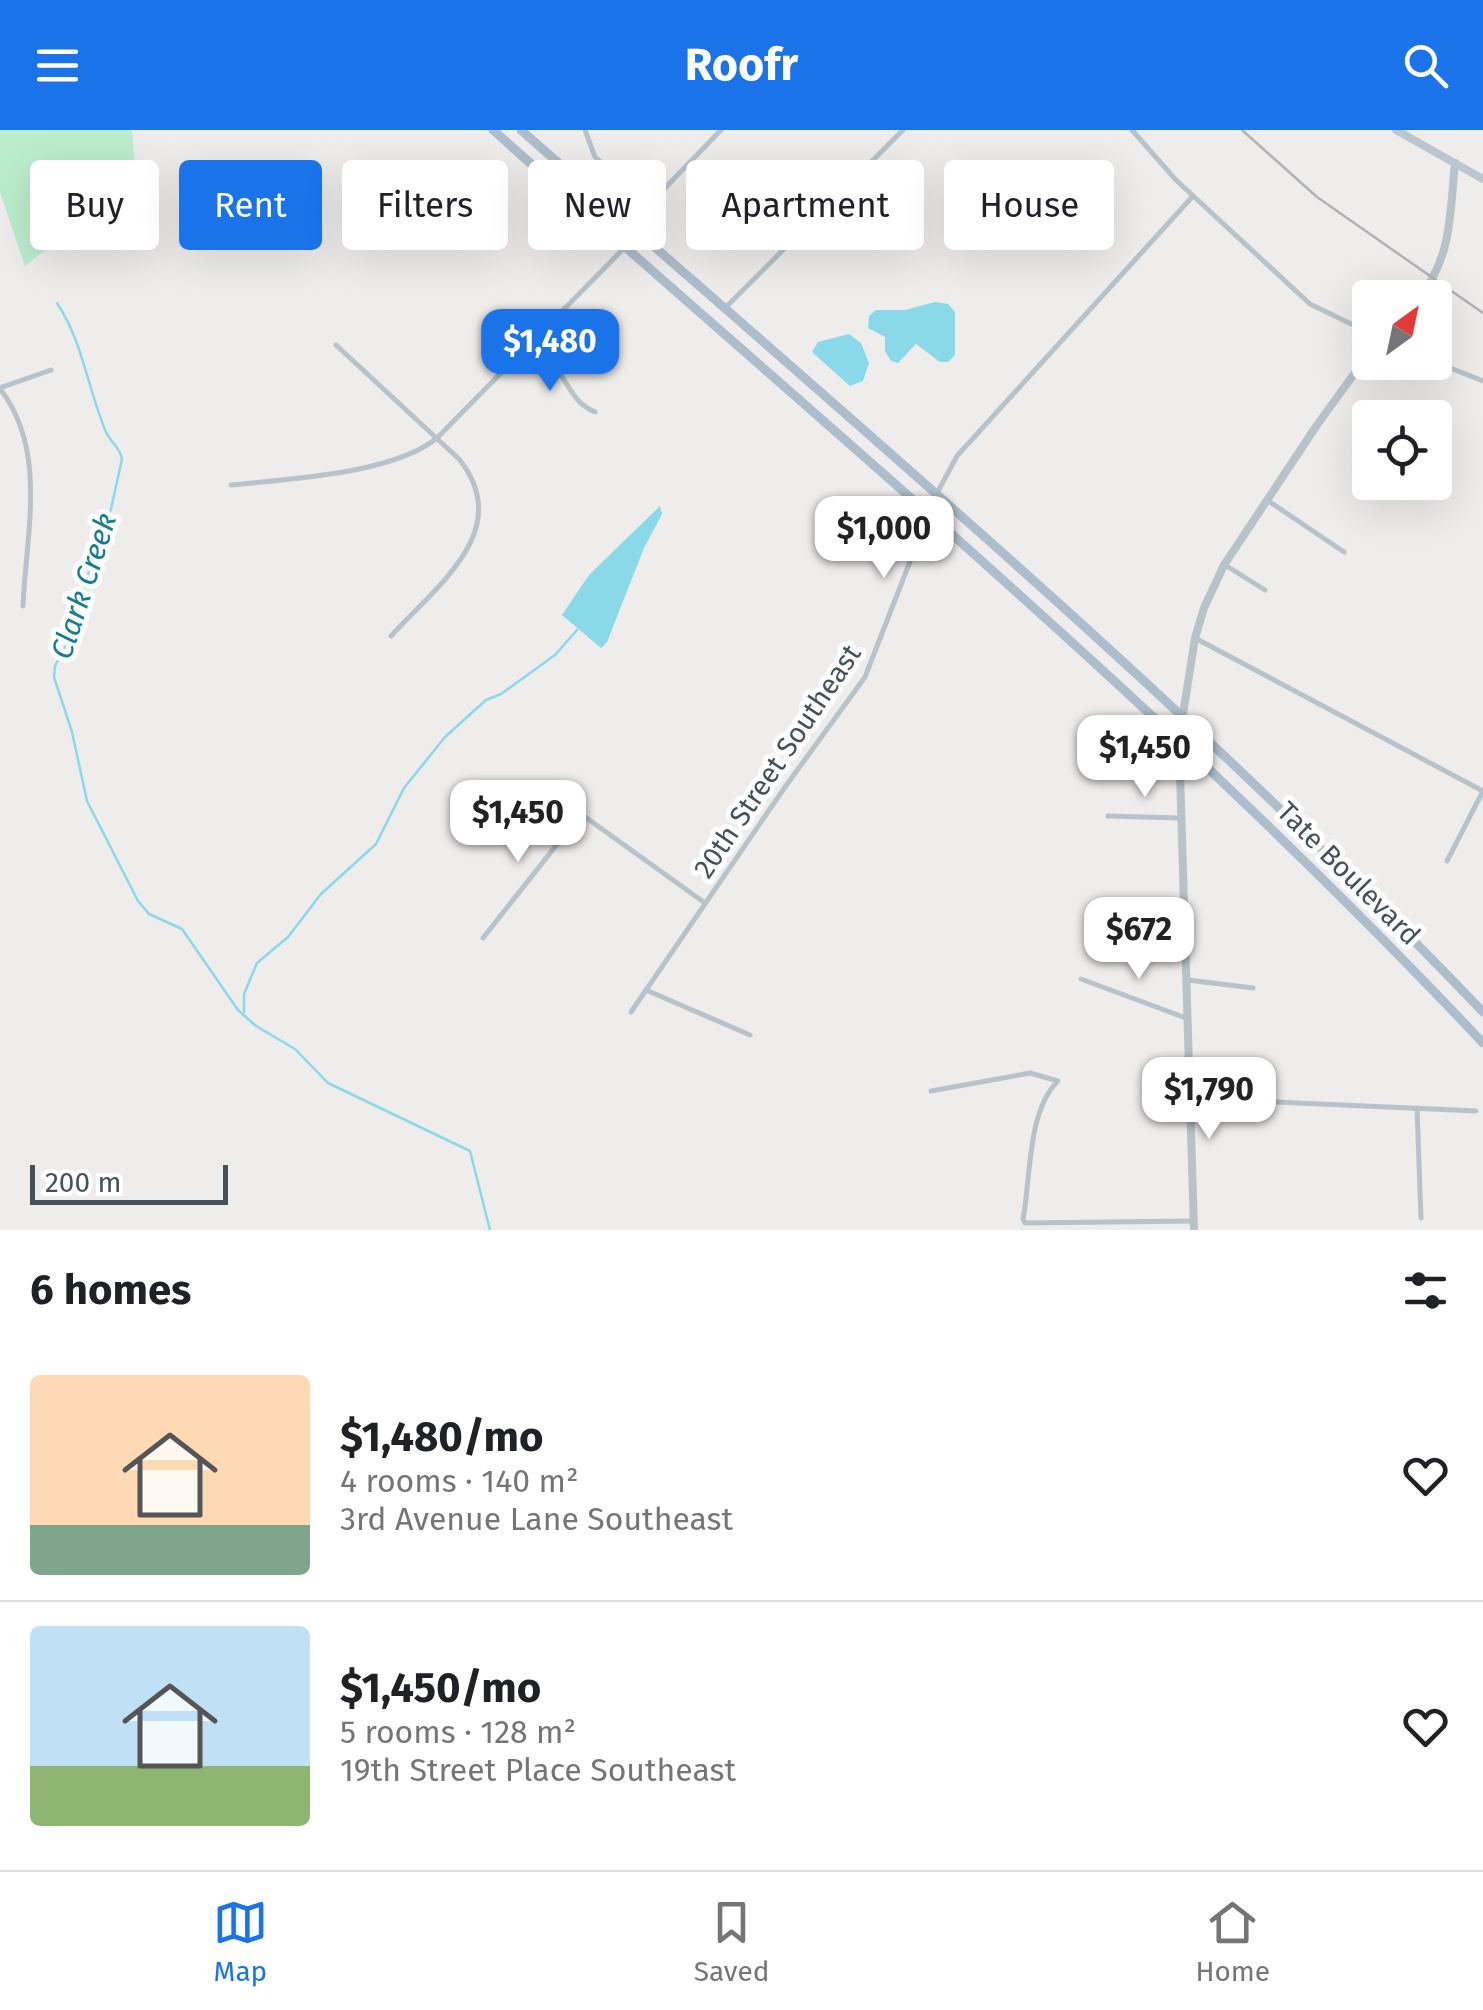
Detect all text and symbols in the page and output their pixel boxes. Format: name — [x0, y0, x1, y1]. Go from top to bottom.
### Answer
icon: menu — [30, 38, 85, 93]
text: Roofr — [685, 38, 798, 92]
icon: search — [1398, 38, 1453, 93]
chip: Buy — [30, 160, 159, 250]
chip: Rent — [179, 160, 322, 250]
chip: Filters — [342, 160, 508, 250]
chip: New — [528, 160, 666, 250]
chip: Apartment — [686, 160, 924, 250]
chip: House — [944, 160, 1114, 250]
north arrow — [1352, 280, 1452, 380]
map controls — [1352, 280, 1452, 500]
pin: $1,480 — [469, 309, 631, 394]
text: $1,480 — [503, 322, 597, 360]
button: locate — [1352, 400, 1452, 500]
pin: $1,000 — [803, 496, 965, 581]
water label: Clark Creek — [43, 508, 125, 664]
text: $1,000 — [837, 509, 931, 547]
street label: 20th Street Southeast — [687, 638, 868, 884]
pin: $1,450 — [1064, 715, 1226, 800]
text: $1,450 — [1099, 728, 1191, 766]
pin: $1,450 — [437, 780, 599, 865]
text: $1,450 — [472, 793, 564, 831]
street label: Tate Boulevard — [1270, 795, 1427, 952]
pin: $672 — [1080, 897, 1198, 982]
text: $672 — [1106, 910, 1172, 948]
pin: $1,790 — [1128, 1057, 1290, 1142]
text: $1,790 — [1164, 1070, 1254, 1108]
scale bar — [30, 1160, 228, 1204]
text: 200 m — [45, 1166, 122, 1199]
icon: filters — [1398, 1263, 1453, 1318]
text: 6 homes — [30, 1265, 191, 1315]
text: $1,480/mo — [340, 1412, 544, 1462]
icon: home — [110, 1415, 230, 1535]
icon: heart — [1398, 1448, 1453, 1503]
text: 4 rooms · 140 m² — [340, 1462, 579, 1500]
text: 3rd Avenue Lane Southeast — [340, 1500, 733, 1538]
text: $1,450/mo — [340, 1663, 541, 1713]
icon: home — [110, 1666, 230, 1786]
icon: heart — [1398, 1699, 1453, 1754]
text: 5 rooms · 128 m² — [340, 1713, 576, 1751]
text: 19th Street Place Southeast — [340, 1751, 736, 1789]
tab: Map — [213, 1895, 268, 1988]
tab: Saved — [694, 1895, 770, 1988]
tab: Home — [1195, 1895, 1270, 1988]

